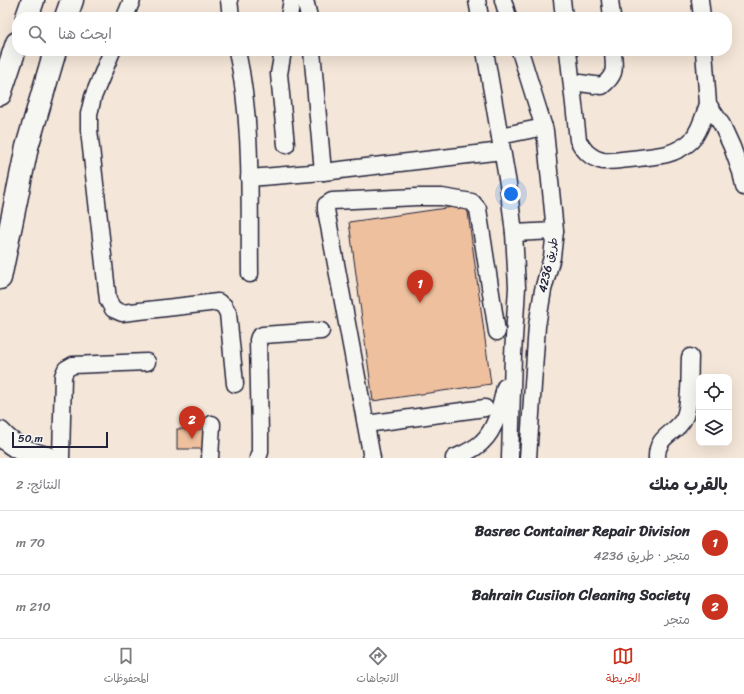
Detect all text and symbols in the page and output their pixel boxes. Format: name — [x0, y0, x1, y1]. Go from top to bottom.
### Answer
search box — [12, 12, 732, 56]
text: ابحث هنا — [58, 21, 112, 47]
icon: search — [26, 23, 48, 45]
your location — [501, 184, 521, 204]
street label: طريق 4236 — [531, 235, 565, 295]
pin: 1 — [407, 270, 433, 303]
map controls — [696, 374, 732, 446]
button: locate — [696, 374, 732, 410]
pin: 2 — [179, 406, 205, 439]
button: layers — [696, 410, 732, 446]
text: 50 m — [18, 429, 43, 448]
scale bar — [12, 430, 108, 449]
text: بالقرب منك — [649, 469, 728, 499]
text: النتائج: 2 — [16, 473, 61, 496]
text: Basrec Container Repair Division — [475, 518, 690, 544]
text: 70 m — [16, 531, 45, 554]
text: 1 — [712, 531, 718, 554]
text: متجر · طريق 4236 — [593, 544, 690, 567]
text: Bahrain Cusiion Cleaning Society — [472, 582, 690, 608]
text: 210 m — [16, 595, 51, 618]
text: 2 — [711, 595, 719, 618]
text: متجر — [665, 608, 690, 631]
tab: المحفوظات — [104, 645, 149, 688]
tab: الاتجاهات — [356, 645, 399, 688]
tab: الخريطة — [606, 645, 640, 688]

